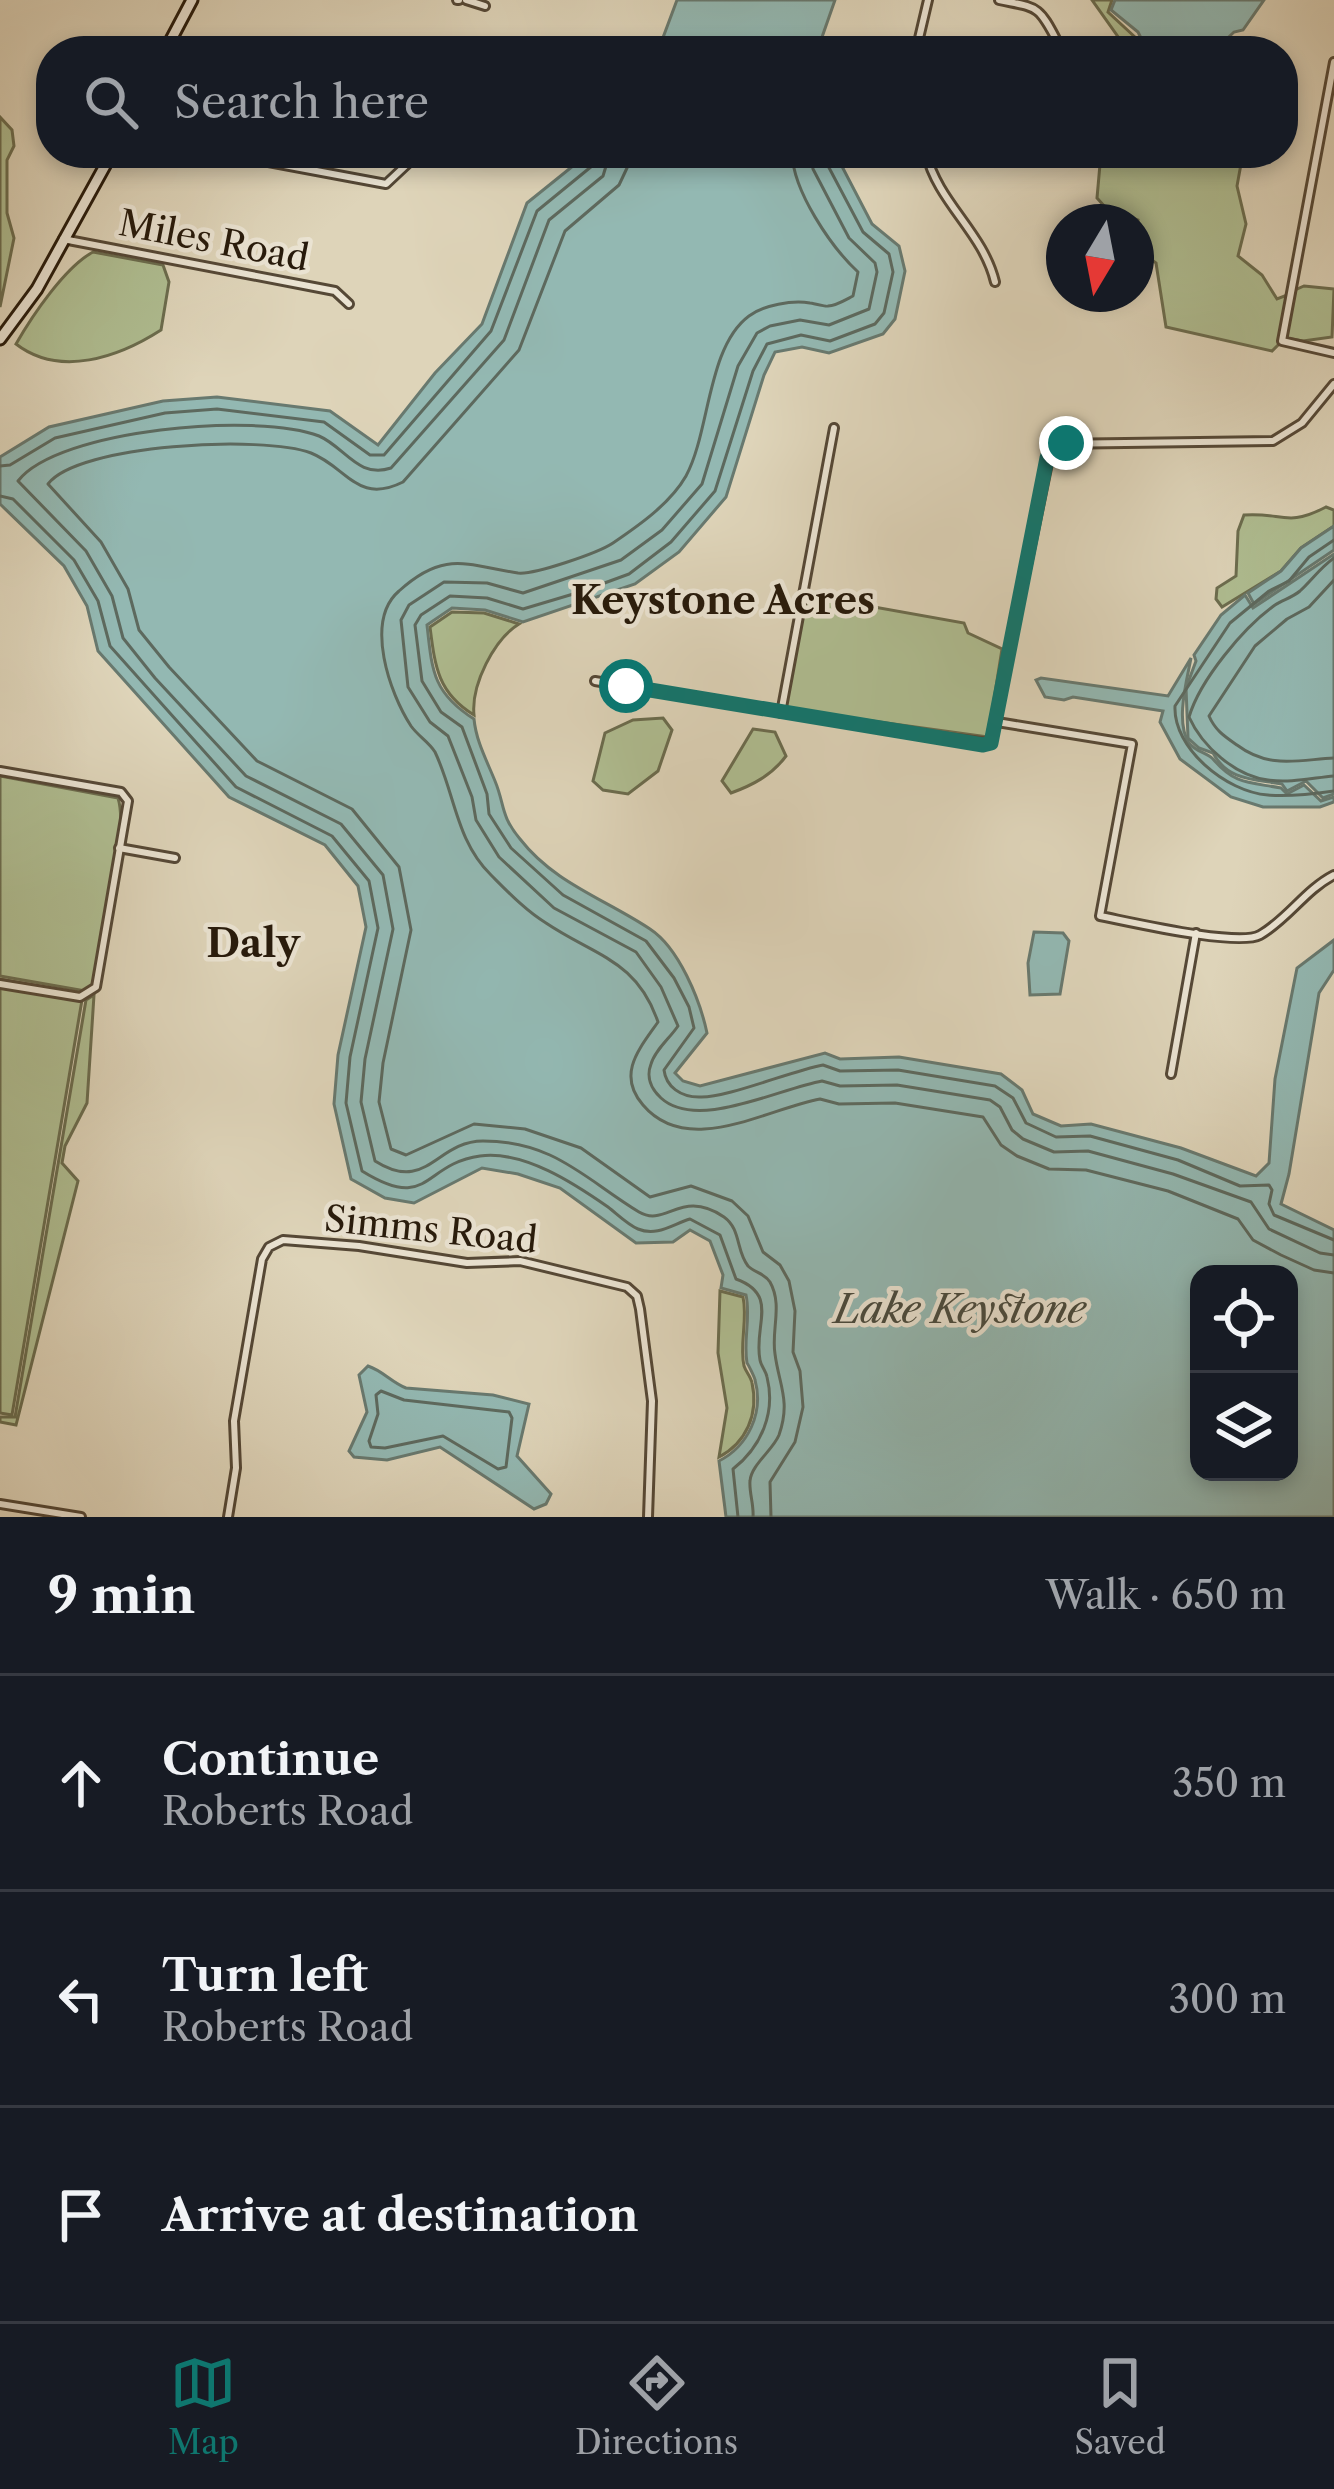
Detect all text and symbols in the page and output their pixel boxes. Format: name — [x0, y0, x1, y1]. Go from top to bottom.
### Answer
search box — [36, 36, 1298, 168]
icon: search — [78, 69, 144, 135]
text: Search here — [174, 74, 429, 130]
street label: Miles Road — [115, 200, 313, 280]
north arrow — [1046, 204, 1154, 312]
route end — [1039, 416, 1093, 470]
district label: Keystone Acres — [571, 576, 875, 624]
route start — [599, 659, 653, 713]
district label: Daly — [206, 919, 301, 967]
street label: Simms Road — [322, 1196, 540, 1262]
map controls — [1190, 1265, 1298, 1481]
button: locate — [1190, 1265, 1298, 1373]
water label: Lake Keystone — [831, 1285, 1087, 1333]
button: layers — [1190, 1373, 1298, 1481]
text: 9 min — [48, 1564, 195, 1626]
text: Walk · 650 m — [1046, 1571, 1286, 1619]
text: Continue — [162, 1731, 379, 1787]
icon: ahead — [48, 1750, 114, 1816]
text: 350 m — [1172, 1759, 1286, 1807]
text: Roberts Road — [162, 1787, 414, 1835]
text: Turn left — [162, 1947, 368, 2003]
icon: left — [48, 1966, 114, 2032]
text: 300 m — [1168, 1975, 1286, 2023]
text: Roberts Road — [162, 2003, 414, 2051]
icon: arrive — [48, 2182, 114, 2248]
text: Arrive at destination — [162, 2187, 639, 2243]
tab: Map — [168, 2350, 239, 2463]
tab: Directions — [575, 2350, 738, 2463]
tab: Saved — [1074, 2350, 1166, 2463]

